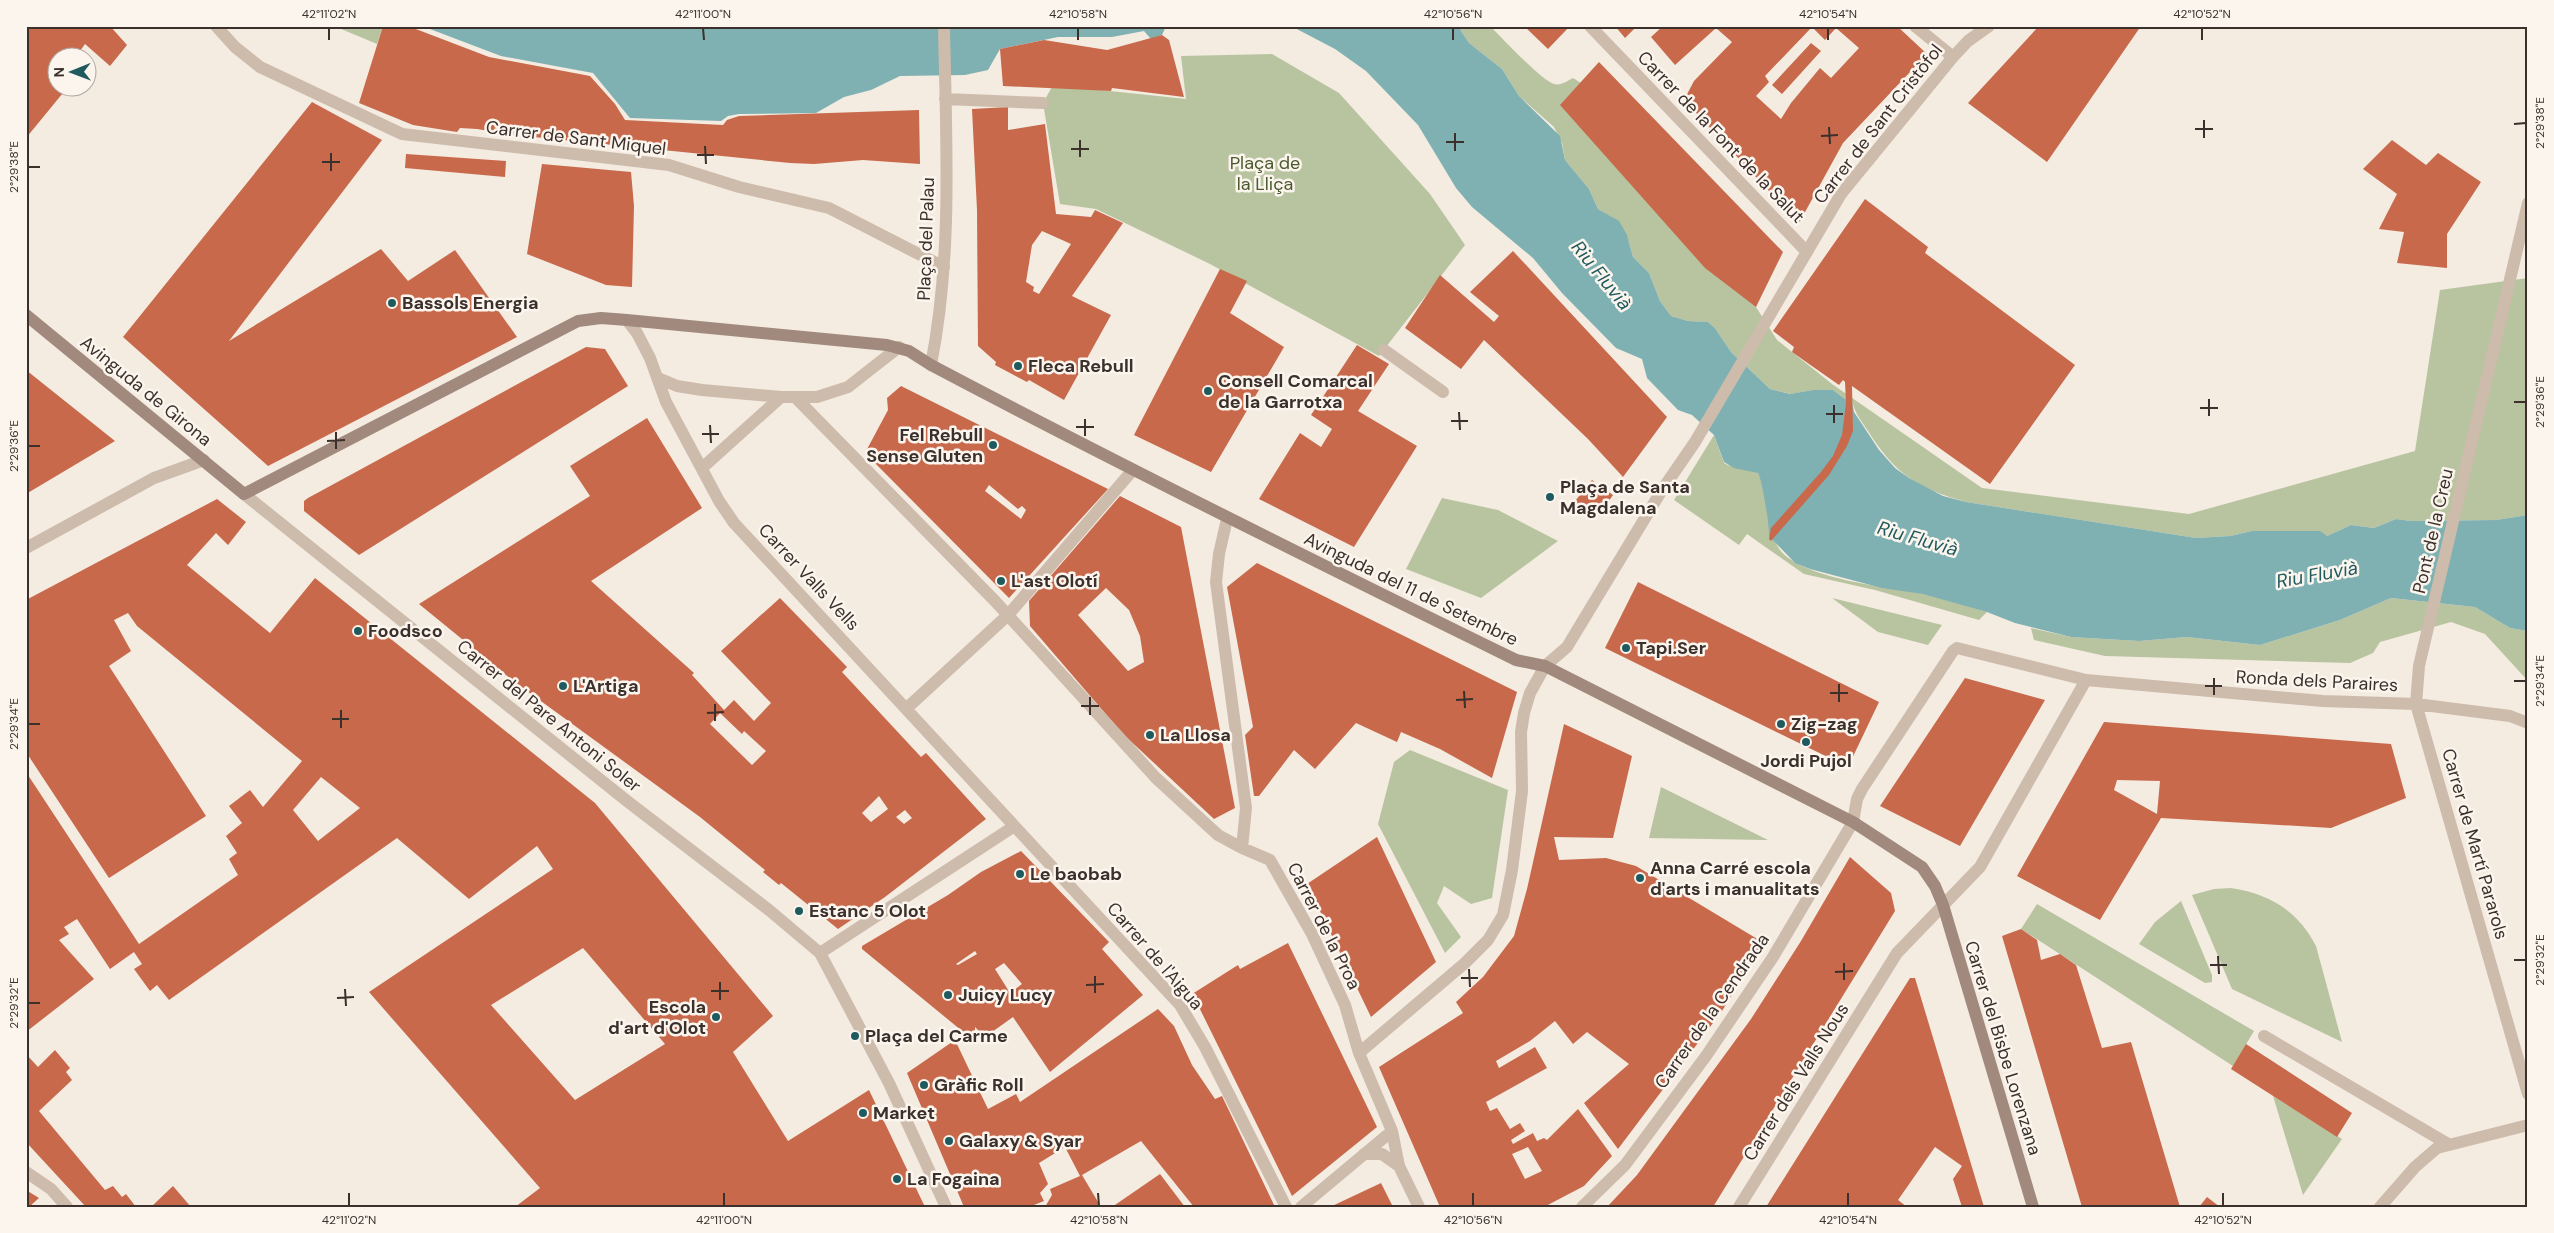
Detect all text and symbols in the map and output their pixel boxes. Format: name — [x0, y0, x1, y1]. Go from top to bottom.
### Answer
text: 42°11'02"N — [302, 6, 356, 22]
text: 42°11'00"N — [675, 6, 731, 22]
text: 42°10'58"N — [1049, 6, 1107, 22]
text: 42°10'56"N — [1424, 6, 1482, 22]
text: 42°10'54"N — [1799, 6, 1857, 22]
text: 42°10'52"N — [2173, 6, 2231, 22]
street label: Carrer de Sant Cristòfol — [1808, 39, 1948, 209]
street label: Carrer de la Font de la Salut — [1632, 46, 1810, 228]
north arrow — [48, 48, 98, 98]
text: N — [50, 67, 68, 77]
text: 2°29'38"E — [2532, 97, 2548, 149]
street label: Carrer de Sant Miquel — [485, 115, 667, 161]
text: 2°29'38"E — [6, 141, 22, 193]
park label: Plaça de la Lliça — [1230, 151, 1300, 196]
street label: Plaça del Palau — [912, 177, 940, 301]
water label: Riu Fluvià — [1566, 235, 1637, 315]
place label: Bassols Energia — [402, 291, 539, 315]
marker: Bassols Energia — [386, 297, 398, 309]
street label: Avinguda de Girona — [75, 330, 217, 452]
place label: Fleca Rebull — [1028, 354, 1134, 378]
marker: Fleca Rebull — [1012, 360, 1024, 372]
place label: Consell Comarcal de la Garrotxa — [1218, 369, 1373, 414]
text: 2°29'36"E — [2532, 376, 2548, 428]
marker: Consell Comarcal de la Garrotxa — [1202, 385, 1214, 397]
text: 2°29'36"E — [6, 420, 22, 472]
place label: Fel Rebull Sense Gluten — [866, 423, 983, 468]
marker: Fel Rebull Sense Gluten — [987, 439, 999, 451]
street label: Pont de la Creu — [2407, 466, 2459, 596]
place label: Plaça de Santa Magdalena — [1560, 475, 1690, 520]
marker: Plaça de Santa Magdalena — [1544, 491, 1556, 503]
water label: Riu Fluvià — [1875, 515, 1961, 562]
street label: Carrer Valls Vells — [753, 518, 865, 636]
street label: Avinguda del 11 de Setembre — [1300, 527, 1522, 651]
water label: Riu Fluvià — [2274, 555, 2360, 594]
place label: L'ast Olotí — [1011, 569, 1098, 593]
marker: L'ast Olotí — [995, 575, 1007, 587]
place label: Foodsco — [368, 619, 443, 643]
marker: Foodsco — [352, 625, 364, 637]
street label: Carrer del Pare Antoni Soler — [452, 634, 646, 798]
place label: Tapi.Ser — [1636, 636, 1706, 660]
marker: Tapi.Ser — [1620, 642, 1632, 654]
text: 2°29'34"E — [2532, 655, 2548, 707]
street label: Ronda dels Paraires — [2235, 665, 2399, 697]
place label: L'Artiga — [573, 674, 638, 698]
marker: L'Artiga — [557, 680, 569, 692]
text: 2°29'34"E — [6, 698, 22, 750]
place label: Zig-zag — [1791, 712, 1858, 736]
marker: Zig-zag — [1775, 718, 1787, 730]
place label: La Llosa — [1160, 723, 1231, 747]
marker: La Llosa — [1144, 729, 1156, 741]
marker: Jordi Pujol — [1800, 736, 1812, 748]
street label: Carrer de Martí Pararols — [2436, 746, 2514, 942]
place label: Jordi Pujol — [1760, 749, 1852, 773]
place label: Anna Carré escola d'arts i manualitats — [1650, 856, 1820, 901]
street label: Carrer de la Proa — [1282, 858, 1366, 994]
place label: Le baobab — [1030, 862, 1122, 886]
marker: Le baobab — [1014, 868, 1026, 880]
marker: Anna Carré escola d'arts i manualitats — [1634, 872, 1646, 884]
street label: Carrer de l'Aigua — [1101, 897, 1209, 1015]
place label: Estanc 5 Olot — [809, 899, 926, 923]
marker: Estanc 5 Olot — [793, 905, 805, 917]
street label: Carrer de la Cendrada — [1649, 929, 1775, 1093]
text: 2°29'32"E — [2532, 934, 2548, 986]
street label: Carrer del Bisbe Lorenzana — [1959, 938, 2047, 1158]
text: 2°29'32"E — [6, 977, 22, 1029]
place label: Juicy Lucy — [958, 983, 1053, 1007]
marker: Juicy Lucy — [942, 989, 954, 1001]
place label: Escola d'art d'Olot — [608, 995, 706, 1040]
street label: Carrer dels Valls Nous — [1738, 999, 1854, 1165]
marker: Escola d'art d'Olot — [710, 1011, 722, 1023]
place label: Plaça del Carme — [865, 1024, 1008, 1048]
marker: Plaça del Carme — [849, 1030, 861, 1042]
place label: Gràfic Roll — [934, 1073, 1023, 1097]
marker: Gràfic Roll — [918, 1079, 930, 1091]
place label: Market — [873, 1101, 935, 1125]
marker: Market — [857, 1107, 869, 1119]
place label: Galaxy & Syar — [959, 1129, 1082, 1153]
marker: Galaxy & Syar — [943, 1135, 955, 1147]
place label: La Fogaina — [907, 1167, 1000, 1191]
marker: La Fogaina — [891, 1173, 903, 1185]
text: 42°11'02"N — [322, 1212, 376, 1228]
text: 42°11'00"N — [696, 1212, 752, 1228]
text: 42°10'58"N — [1070, 1212, 1128, 1228]
text: 42°10'56"N — [1444, 1212, 1502, 1228]
text: 42°10'54"N — [1819, 1212, 1877, 1228]
text: 42°10'52"N — [2194, 1212, 2252, 1228]

